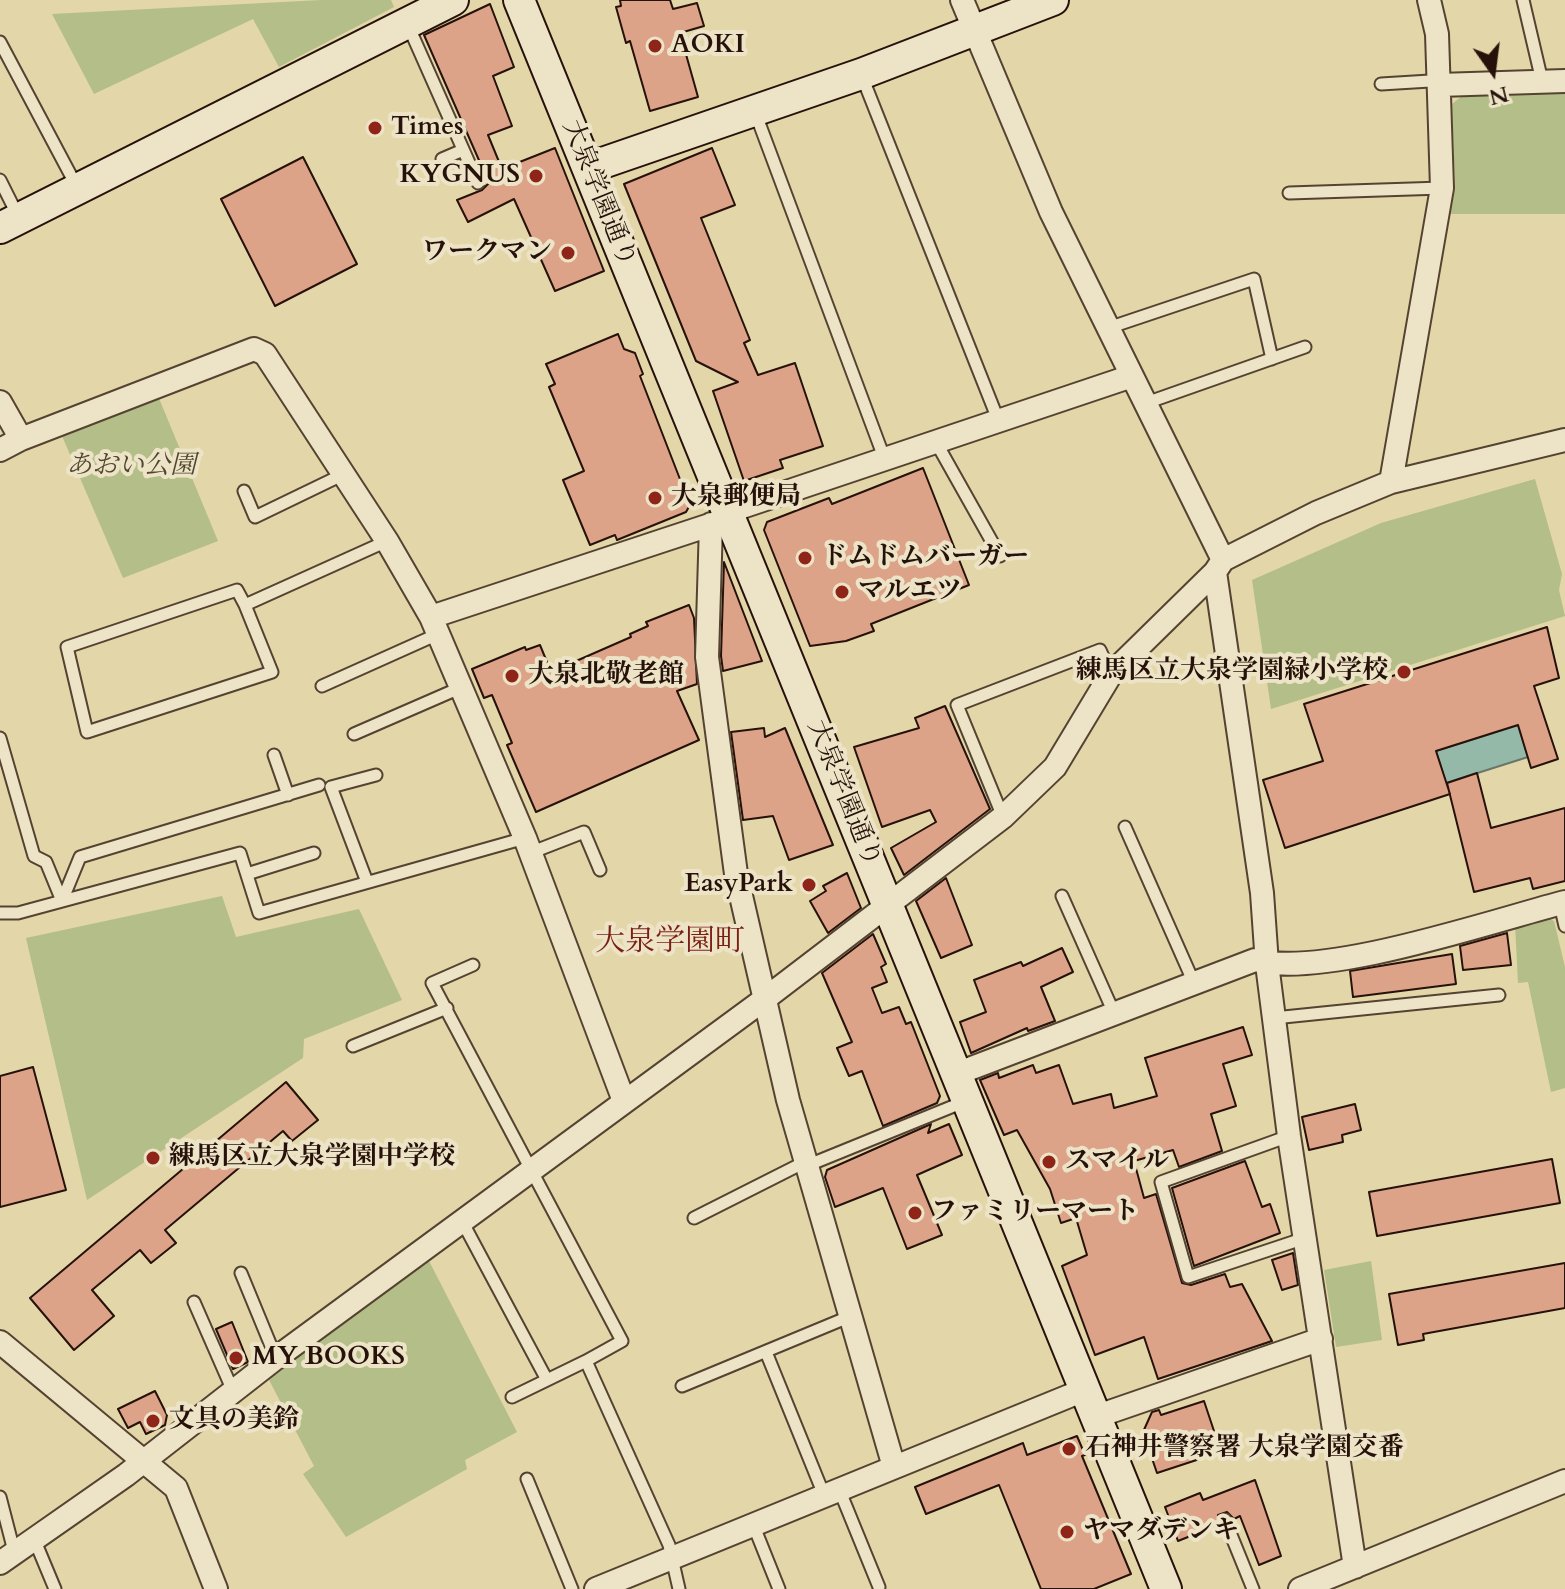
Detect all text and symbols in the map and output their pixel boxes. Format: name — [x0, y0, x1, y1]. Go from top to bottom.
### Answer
place label: AOKI — [671, 30, 745, 62]
north arrow — [1453, 32, 1533, 112]
marker: AOKI — [646, 37, 664, 55]
text: N — [1486, 78, 1512, 112]
place label: Times — [391, 112, 464, 144]
street label: 大泉学園通り — [554, 116, 642, 272]
marker: Times — [366, 119, 384, 137]
place label: KYGNUS — [399, 160, 520, 192]
marker: KYGNUS — [527, 167, 545, 185]
place label: ワークマン — [422, 237, 552, 269]
marker: ワークマン — [559, 244, 577, 262]
park label: あおい公園 — [66, 451, 196, 483]
place label: 大泉郵便局 — [671, 482, 801, 514]
marker: 大泉郵便局 — [646, 489, 664, 507]
place label: ドムドムバーガー — [821, 542, 1029, 574]
marker: ドムドムバーガー — [796, 549, 814, 567]
place label: マルエツ — [858, 576, 962, 608]
marker: マルエツ — [833, 583, 851, 601]
place label: 練馬区立大泉学園緑小学校 — [1076, 656, 1388, 688]
place label: 大泉北敬老館 — [528, 660, 684, 692]
marker: 練馬区立大泉学園緑小学校 — [1395, 663, 1413, 681]
marker: 大泉北敬老館 — [503, 667, 521, 685]
street label: 大泉学園通り — [799, 716, 887, 872]
place label: EasyPark — [684, 869, 793, 901]
marker: EasyPark — [800, 876, 818, 894]
district label: 大泉学園町 — [595, 925, 745, 961]
place label: 練馬区立大泉学園中学校 — [169, 1142, 455, 1174]
place label: スマイル — [1065, 1146, 1169, 1178]
marker: 練馬区立大泉学園中学校 — [144, 1149, 162, 1167]
marker: スマイル — [1040, 1153, 1058, 1171]
place label: ファミリーマート — [931, 1197, 1139, 1229]
marker: ファミリーマート — [906, 1204, 924, 1222]
place label: MY BOOKS — [252, 1342, 405, 1374]
marker: MY BOOKS — [227, 1349, 245, 1367]
place label: 文具の美鈴 — [169, 1405, 299, 1437]
marker: 文具の美鈴 — [144, 1412, 162, 1430]
place label: 石神井警察署 大泉学園交番 — [1085, 1433, 1404, 1465]
marker: 石神井警察署 大泉学園交番 — [1060, 1440, 1078, 1458]
place label: ヤマダデンキ — [1083, 1516, 1239, 1548]
marker: ヤマダデンキ — [1058, 1523, 1076, 1541]

